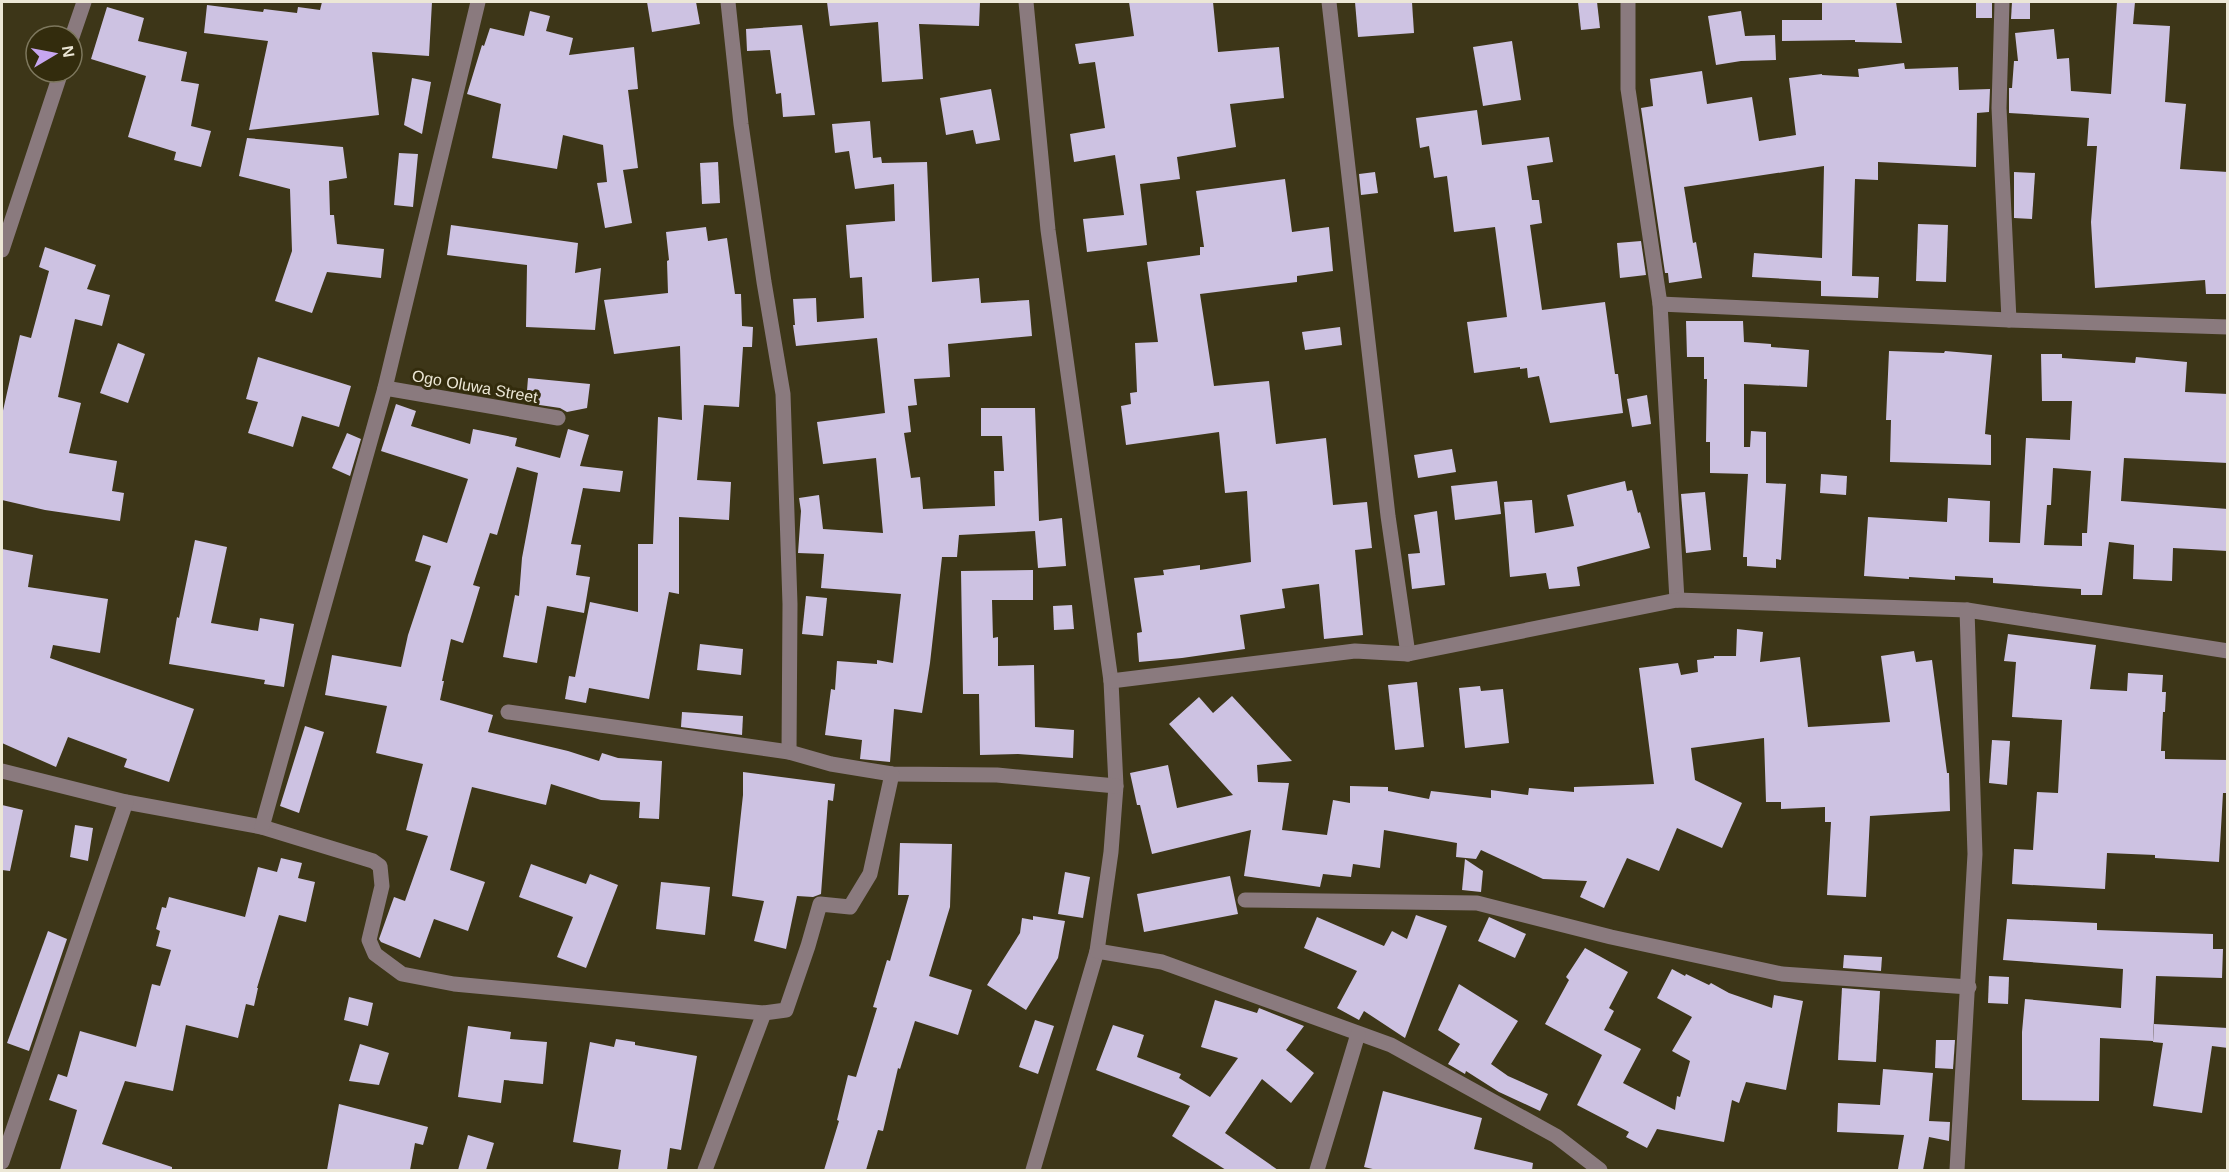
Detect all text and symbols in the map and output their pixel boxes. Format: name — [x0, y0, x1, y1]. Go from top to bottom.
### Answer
north arrow — [24, 24, 84, 84]
text: N — [59, 44, 78, 59]
street label: Ogo Oluwa Street — [411, 367, 540, 406]

